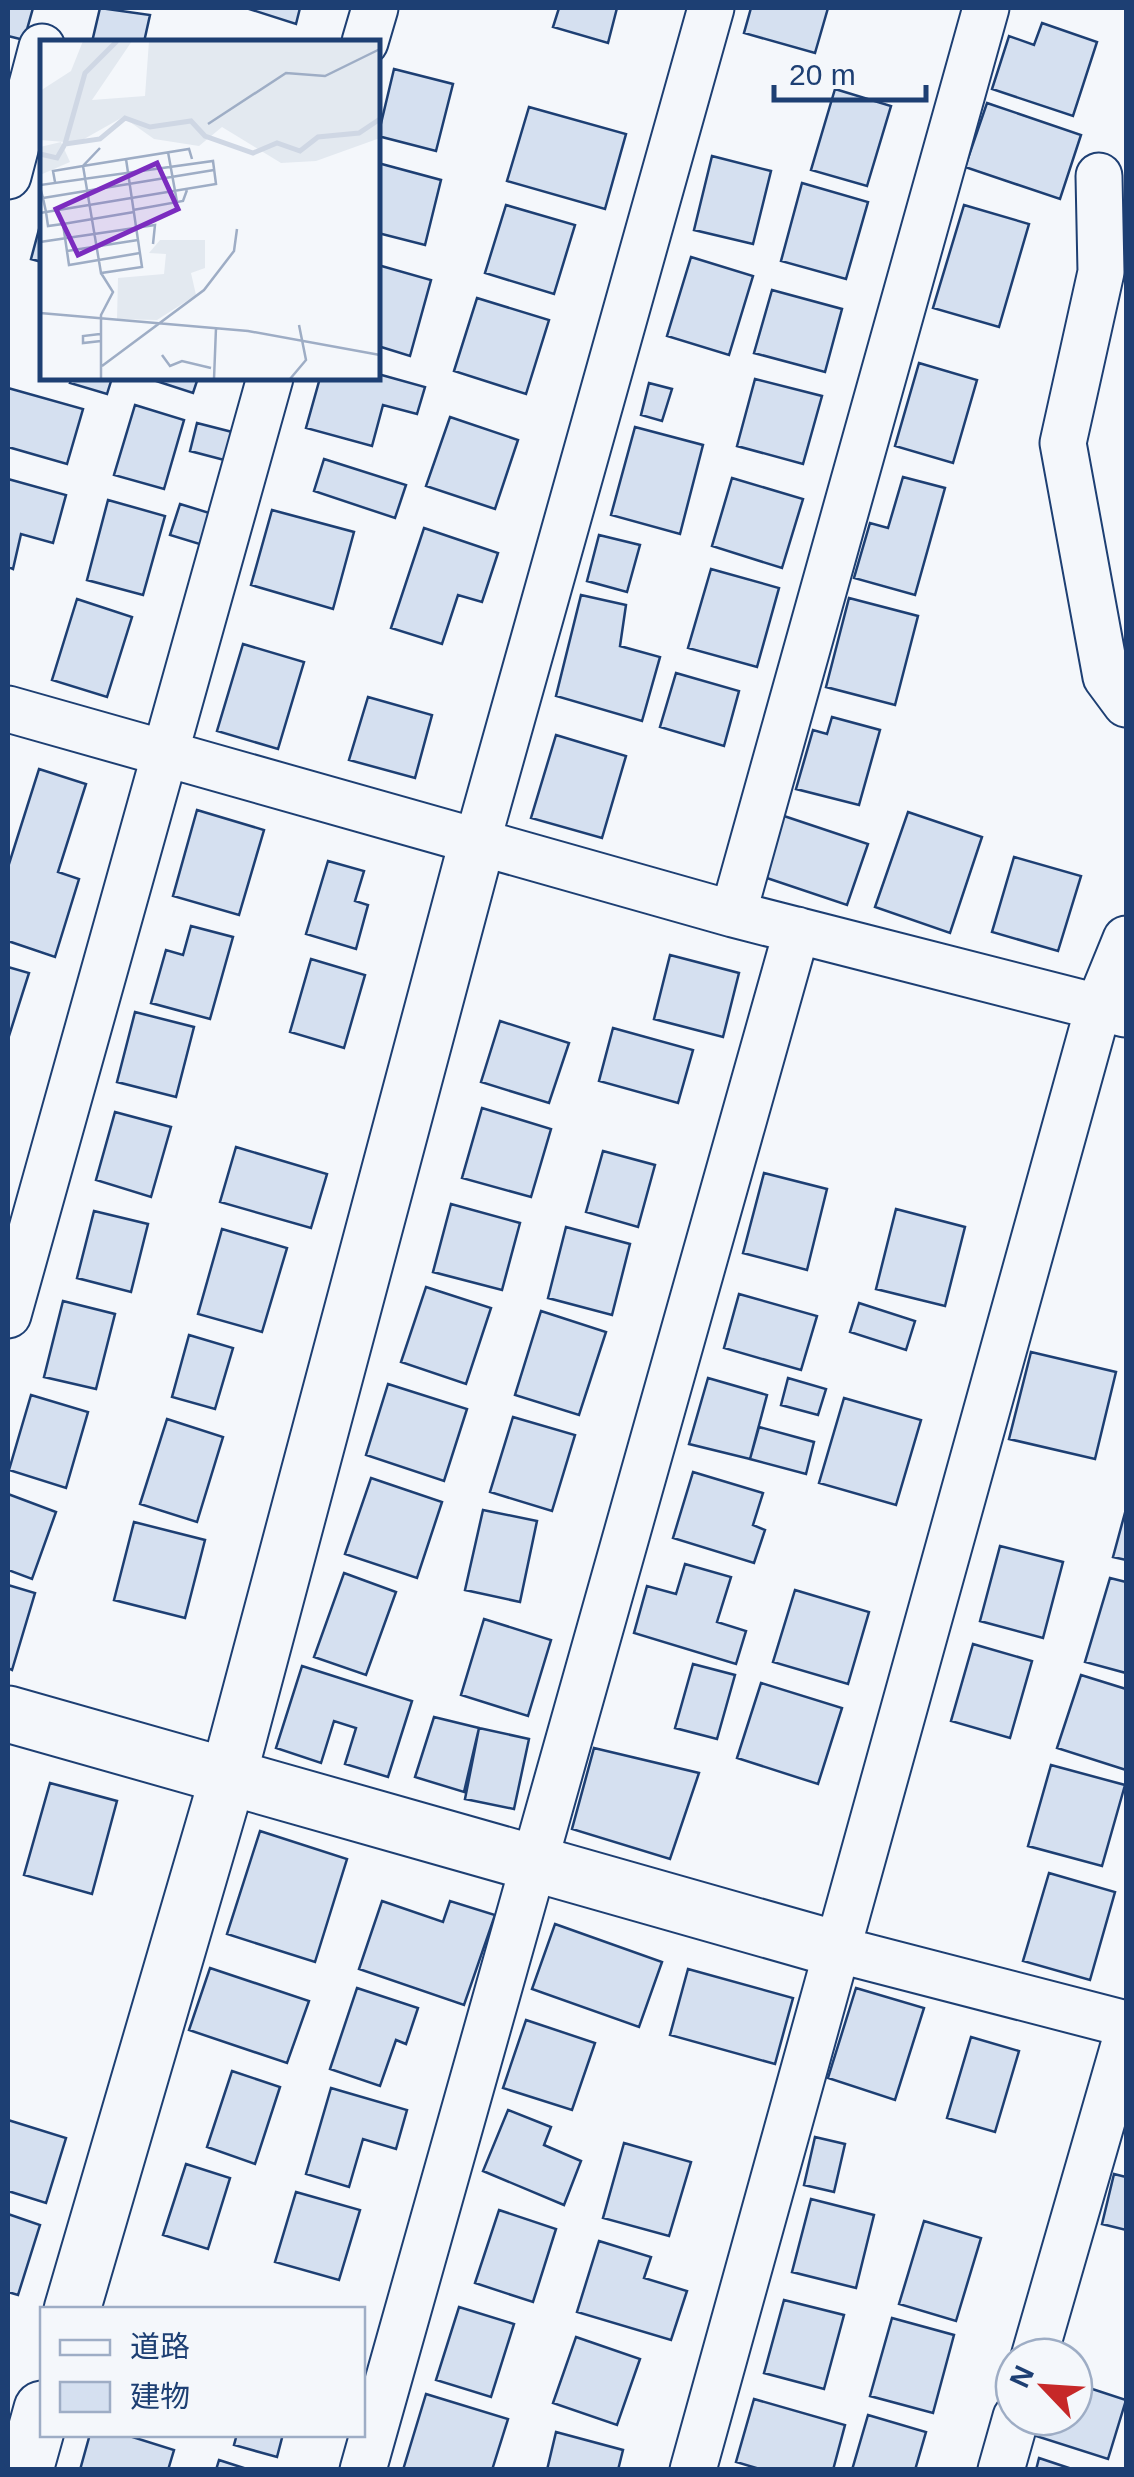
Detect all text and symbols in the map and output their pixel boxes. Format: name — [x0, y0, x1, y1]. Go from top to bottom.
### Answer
inset map — [40, 40, 380, 380]
scale bar — [774, 40, 926, 102]
text: 20 m — [789, 58, 856, 91]
legend — [40, 2307, 365, 2437]
text: 道路 — [130, 2330, 190, 2363]
north arrow — [994, 2337, 1094, 2437]
text: N — [1003, 2361, 1040, 2392]
text: 建物 — [130, 2380, 190, 2413]

